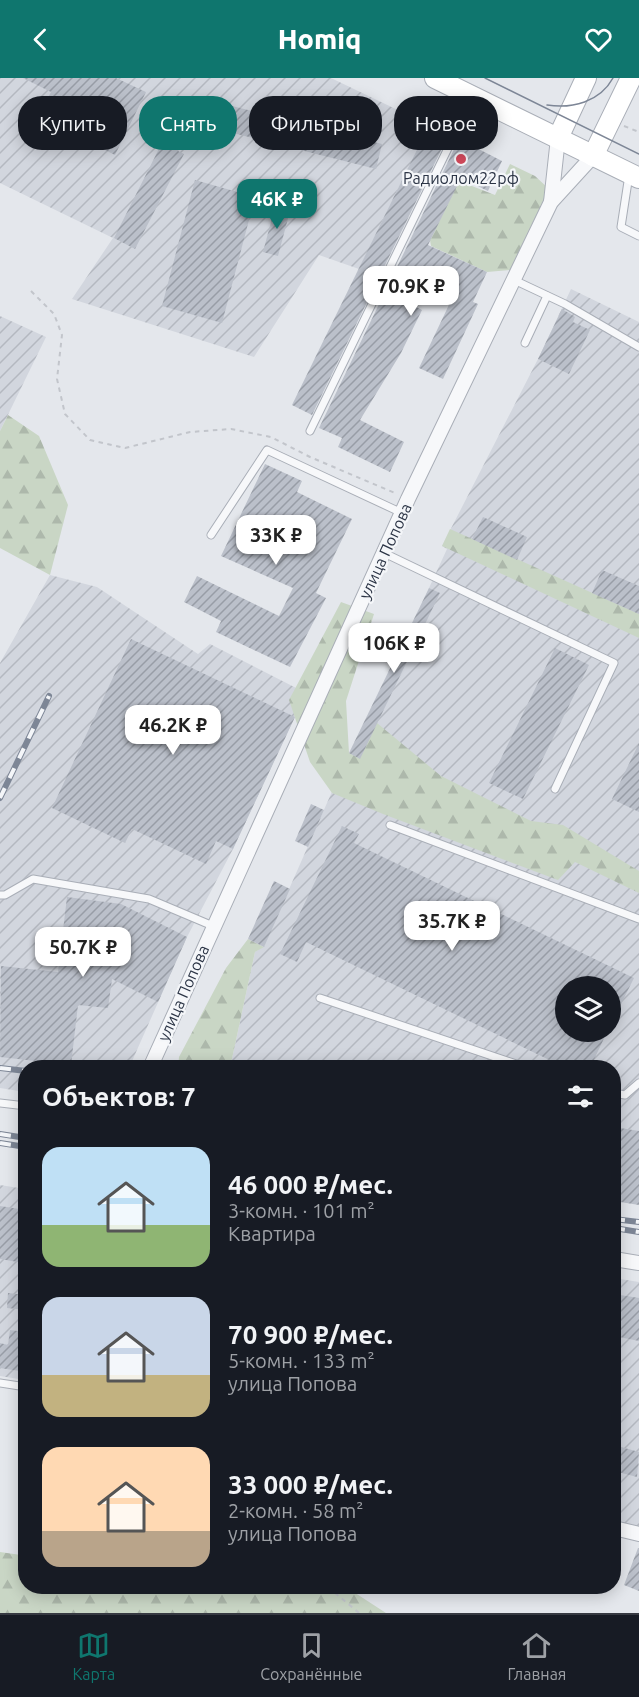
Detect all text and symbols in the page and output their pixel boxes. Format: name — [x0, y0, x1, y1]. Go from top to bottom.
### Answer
icon: back — [24, 23, 57, 56]
icon: heart — [582, 23, 615, 56]
text: Homiq — [278, 24, 361, 54]
chip: Купить — [18, 96, 127, 150]
chip: Снять — [139, 96, 237, 150]
chip: Фильтры — [249, 96, 382, 150]
chip: Новое — [394, 96, 498, 150]
marker: Радиолом22рф — [454, 152, 468, 166]
place label: Радиолом22рф — [403, 169, 519, 187]
pin: 46K ₽ — [235, 179, 319, 230]
text: 46K ₽ — [251, 187, 303, 210]
pin: 70.9K ₽ — [356, 266, 466, 317]
text: 70.9K ₽ — [377, 274, 445, 297]
street label: улица Попова — [355, 500, 415, 602]
pin: 33K ₽ — [234, 515, 318, 566]
text: 33K ₽ — [250, 523, 302, 546]
pin: 106K ₽ — [345, 623, 443, 674]
text: 106K ₽ — [362, 631, 426, 654]
pin: 46.2K ₽ — [118, 705, 228, 756]
text: 46.2K ₽ — [139, 713, 207, 736]
pin: 35.7K ₽ — [397, 901, 507, 952]
text: 35.7K ₽ — [418, 909, 486, 932]
pin: 50.7K ₽ — [28, 927, 138, 978]
text: 50.7K ₽ — [49, 935, 117, 958]
street label: улица Попова — [154, 942, 212, 1044]
map controls — [555, 976, 621, 1042]
button: layers — [555, 976, 621, 1042]
icon: filters — [564, 1080, 597, 1113]
text: Объектов: 7 — [42, 1082, 196, 1111]
text: 46 000 ₽/мес. — [228, 1170, 393, 1199]
icon: home — [90, 1171, 162, 1243]
text: 3-комн. · 101 m² — [228, 1199, 375, 1222]
text: Квартира — [228, 1222, 316, 1245]
text: 70 900 ₽/мес. — [228, 1320, 393, 1349]
icon: home — [90, 1321, 162, 1393]
text: 5-комн. · 133 m² — [228, 1349, 375, 1372]
text: улица Попова — [228, 1372, 357, 1395]
text: 33 000 ₽/мес. — [228, 1470, 393, 1499]
icon: home — [90, 1471, 162, 1543]
text: 2-комн. · 58 m² — [228, 1499, 363, 1522]
text: улица Попова — [228, 1522, 357, 1545]
tab: Карта — [73, 1629, 115, 1683]
tab: Сохранённые — [260, 1629, 362, 1683]
tab: Главная — [507, 1629, 566, 1683]

